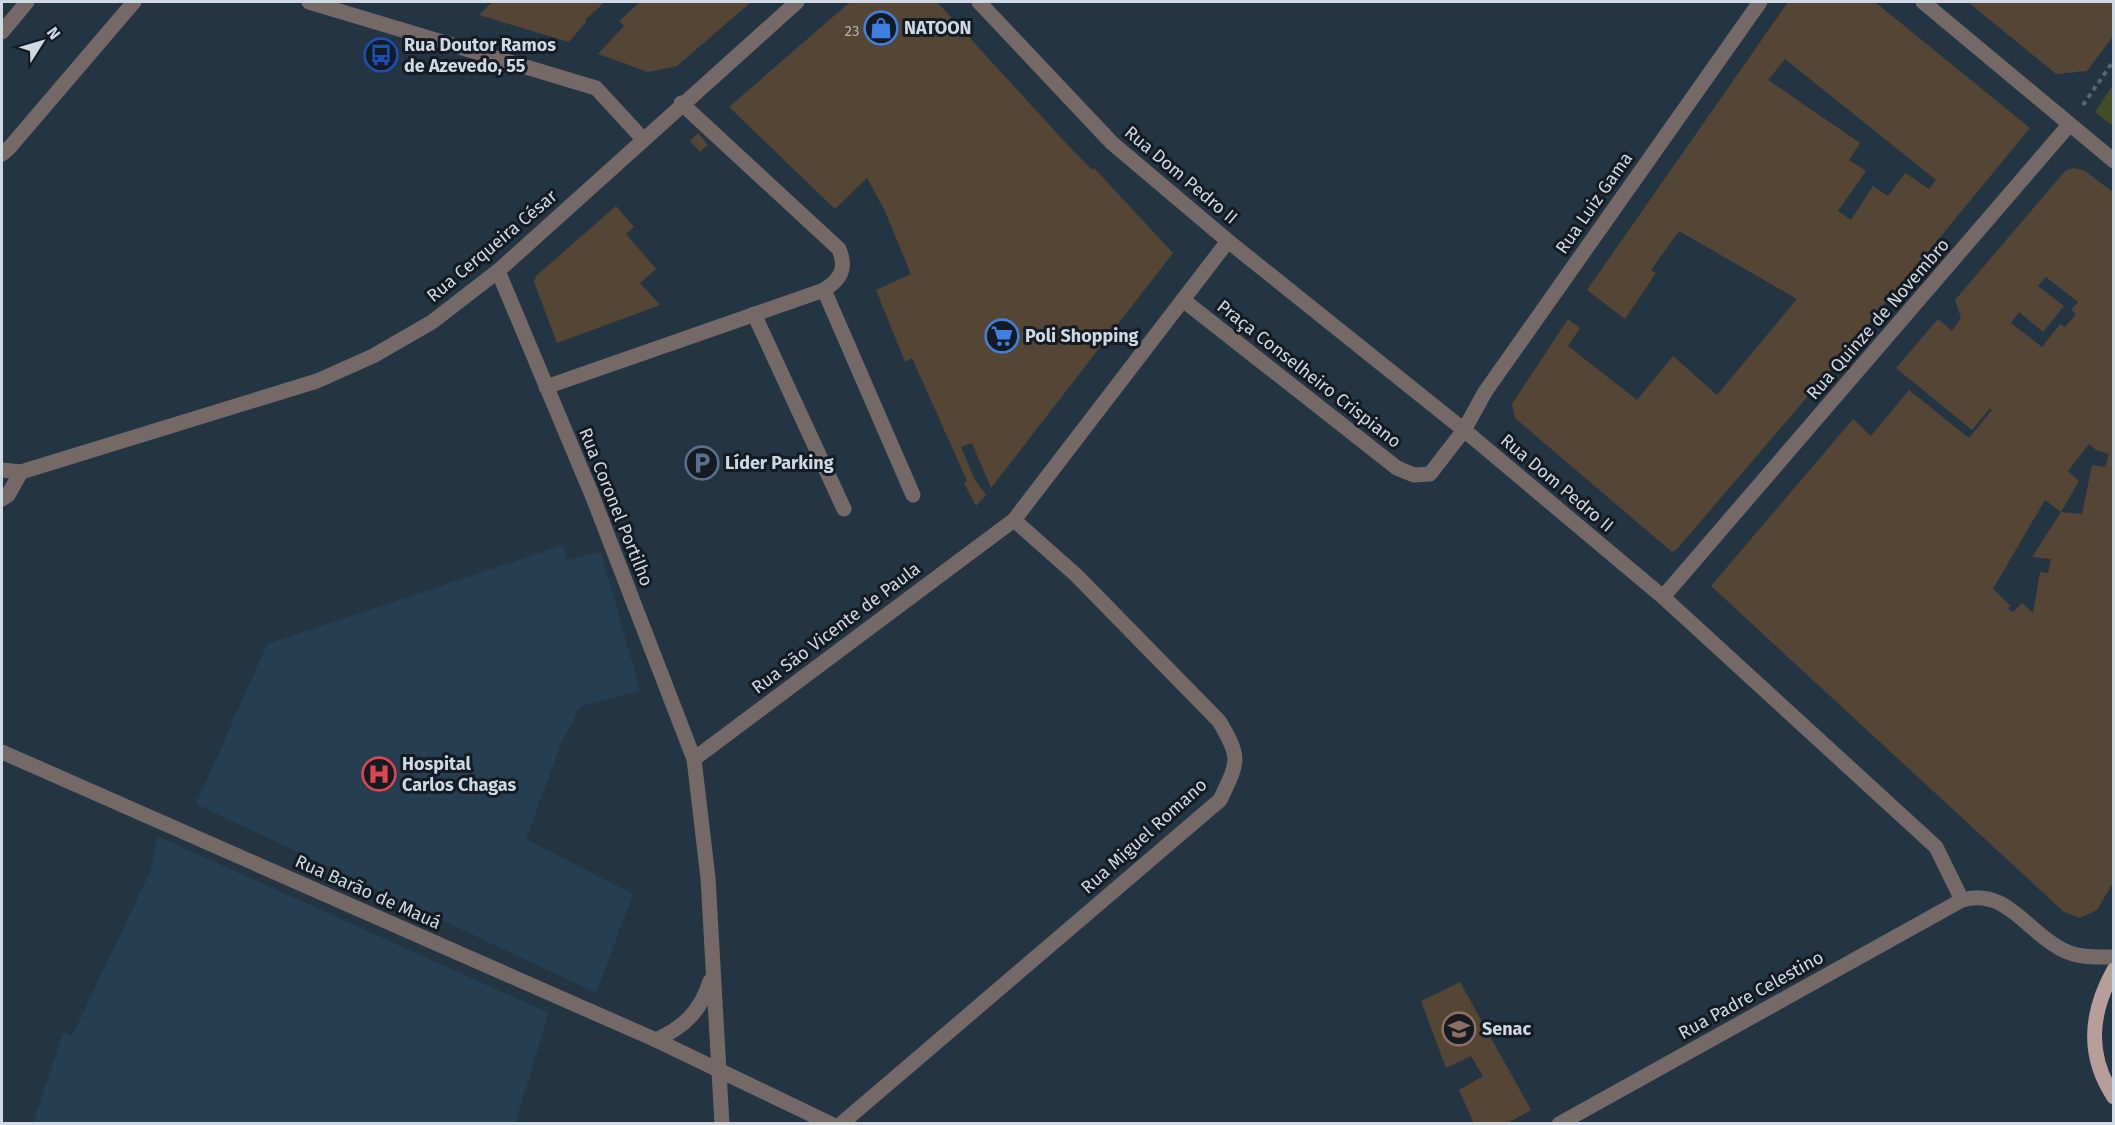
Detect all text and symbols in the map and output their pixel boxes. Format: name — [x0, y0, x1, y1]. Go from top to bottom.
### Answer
shop icon: NATOON — [863, 10, 899, 46]
north arrow — [12, 12, 72, 72]
place label: NATOON — [904, 17, 972, 39]
house number: 23 — [845, 22, 859, 40]
text: N — [43, 23, 64, 43]
place label: Rua Doutor Ramos de Azevedo, 55 — [404, 34, 556, 77]
bus stop icon: Rua Doutor Ramos de Azevedo, 55 — [363, 37, 399, 73]
street label: Rua Dom Pedro II — [1120, 121, 1242, 229]
street label: Rua Luiz Gama — [1551, 148, 1637, 258]
street label: Rua Cerqueira César — [422, 185, 562, 307]
street label: Rua Quinze de Novembro — [1802, 234, 1954, 404]
street label: Praça Conselheiro Crispiano — [1213, 295, 1405, 453]
supermarket icon: Poli Shopping — [984, 318, 1020, 354]
place label: Poli Shopping — [1025, 325, 1139, 347]
street label: Rua Coronel Portilho — [574, 425, 658, 589]
street label: Rua Dom Pedro II — [1496, 429, 1618, 537]
parking icon: Líder Parking — [684, 445, 720, 481]
place label: Líder Parking — [725, 452, 834, 474]
street label: Rua São Vicente de Paula — [747, 557, 925, 699]
place label: Hospital Carlos Chagas — [402, 753, 516, 796]
hospital icon: Hospital Carlos Chagas — [361, 756, 397, 792]
street label: Rua Miguel Romano — [1076, 774, 1212, 898]
street label: Rua Barão de Mauá — [292, 850, 444, 934]
street label: Rua Padre Celestino — [1675, 946, 1827, 1044]
school or university icon: Senac — [1441, 1011, 1477, 1047]
place label: Senac — [1482, 1018, 1531, 1040]

